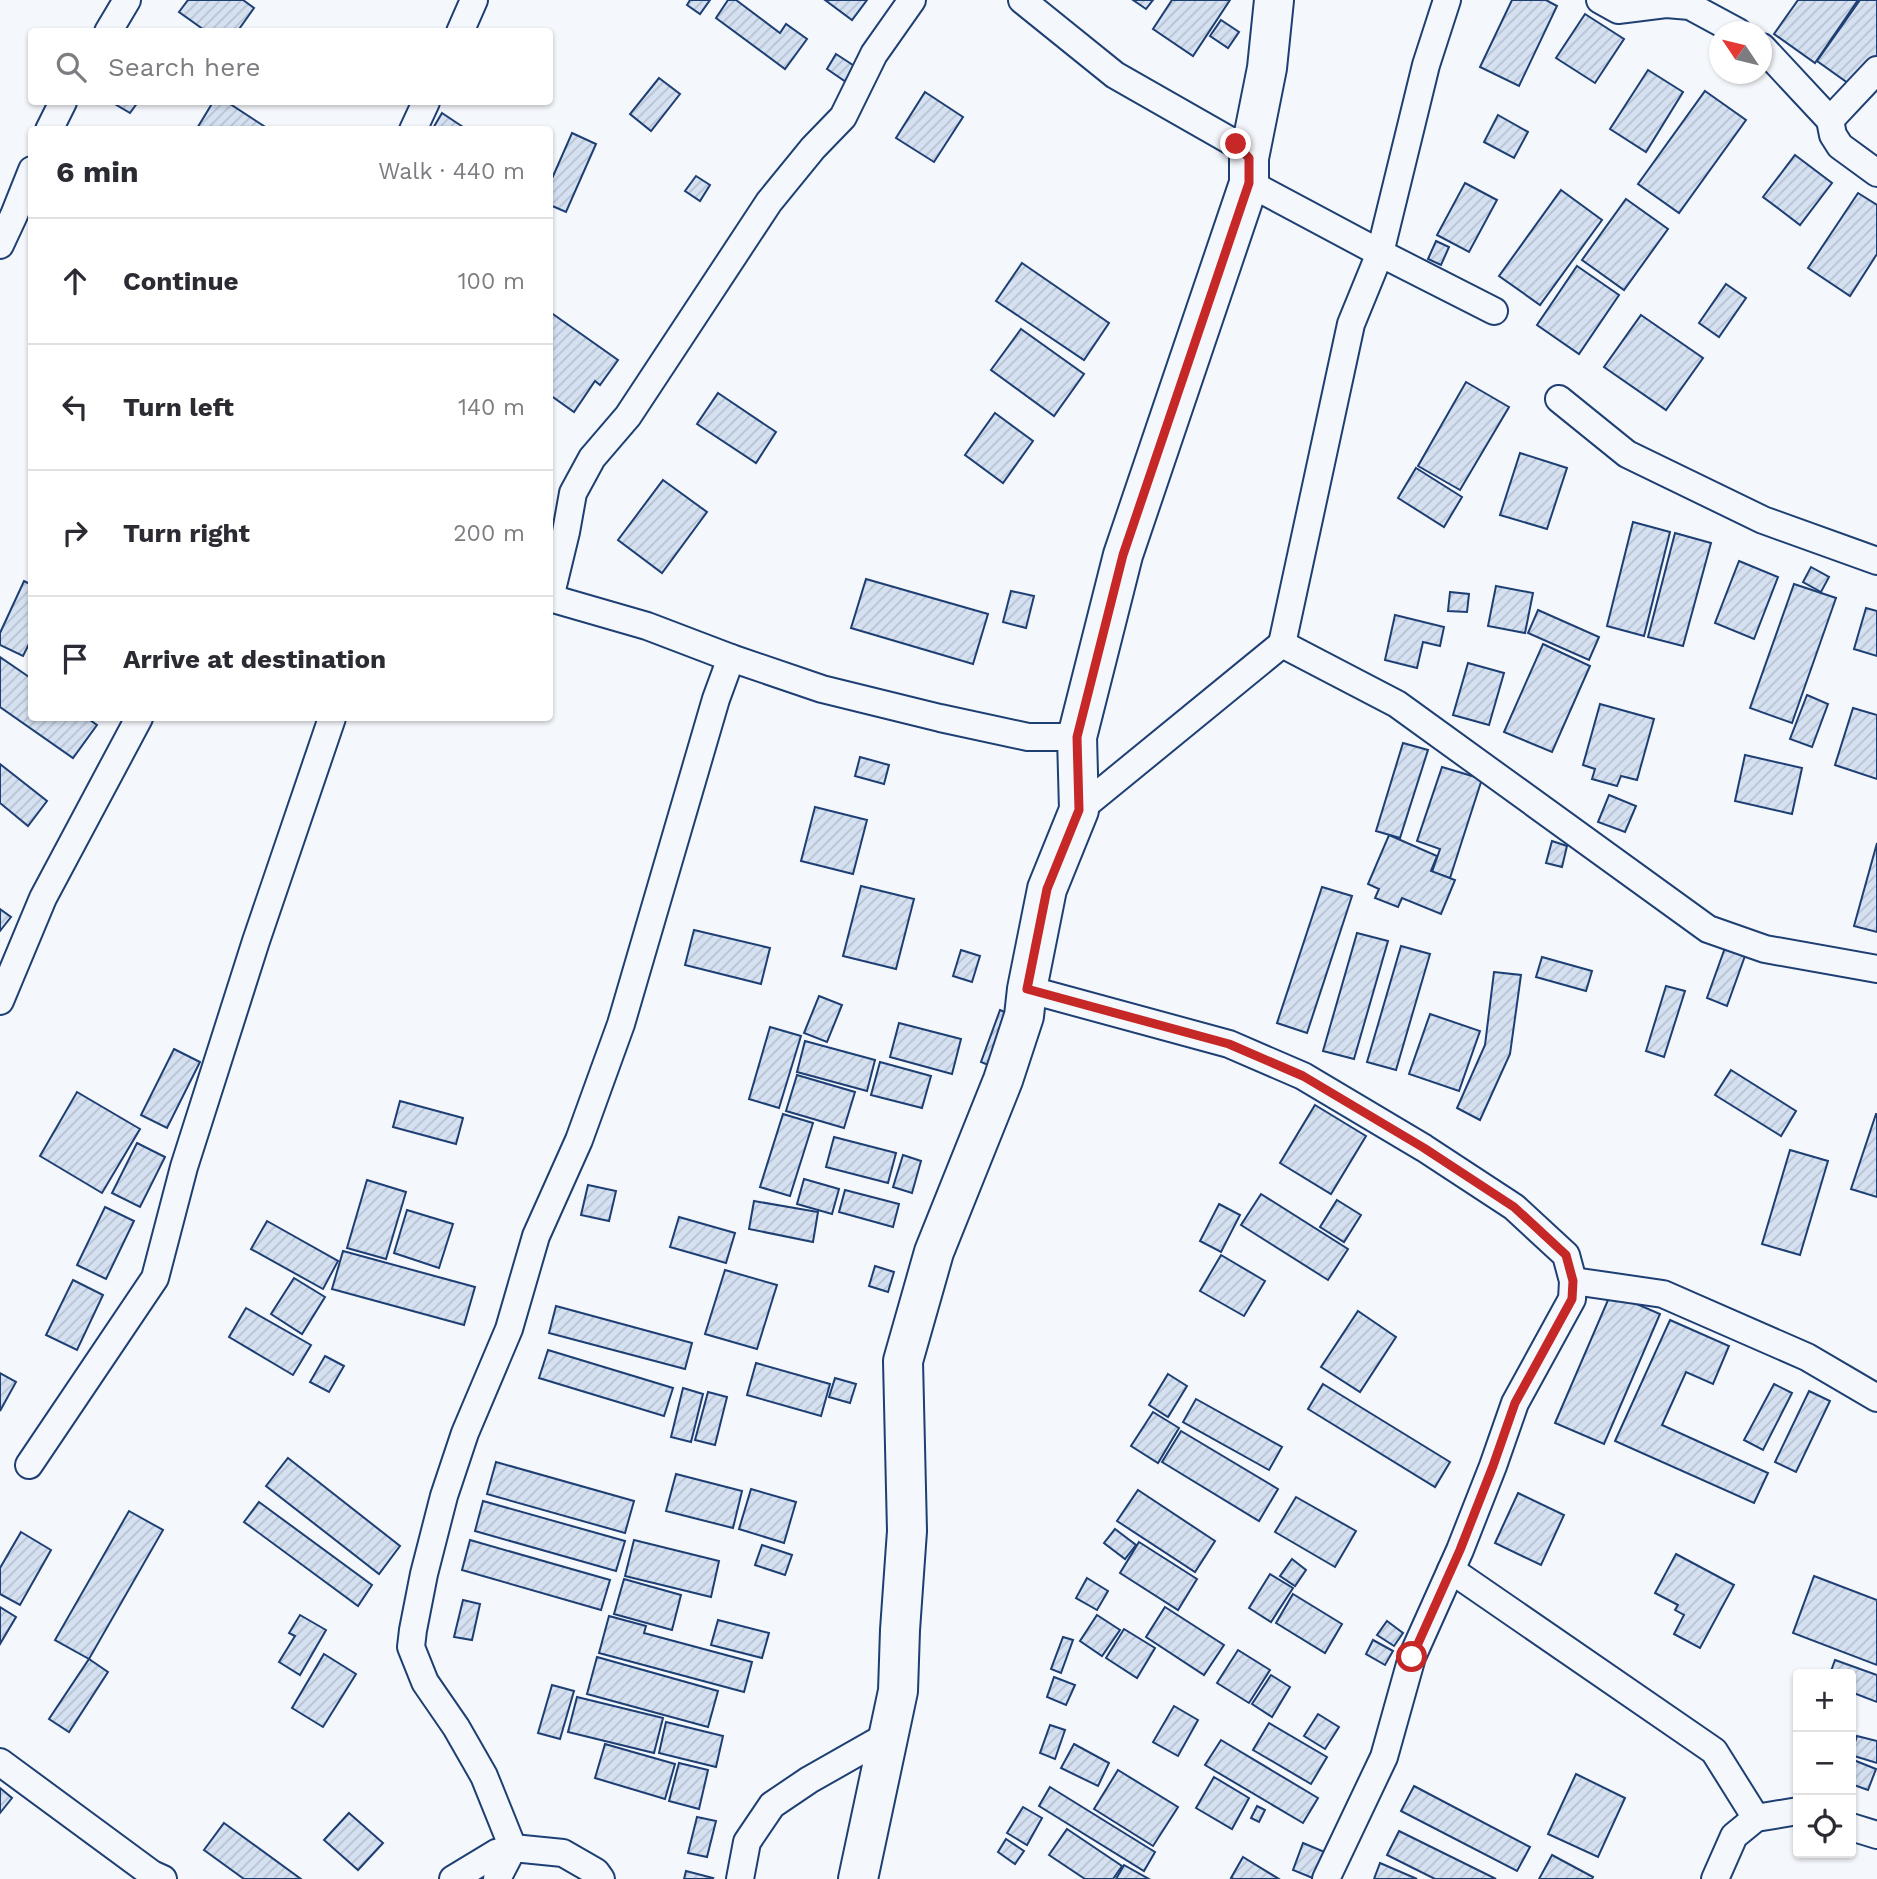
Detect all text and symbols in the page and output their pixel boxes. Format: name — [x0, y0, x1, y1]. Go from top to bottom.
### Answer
north arrow — [1709, 21, 1772, 84]
search box — [28, 28, 553, 105]
icon: search — [52, 48, 90, 86]
text: Search here — [108, 52, 260, 82]
route end — [1220, 128, 1251, 159]
text: 6 min — [56, 154, 139, 189]
text: Walk · 440 m — [378, 158, 525, 185]
icon: ahead — [56, 262, 94, 300]
text: Continue — [123, 266, 239, 296]
text: 100 m — [458, 268, 525, 295]
icon: left — [56, 388, 94, 426]
text: Turn left — [123, 392, 234, 422]
text: 140 m — [458, 394, 525, 421]
icon: right — [56, 514, 94, 552]
text: Turn right — [123, 518, 250, 548]
text: 200 m — [453, 520, 525, 547]
icon: arrive — [56, 640, 94, 678]
text: Arrive at destination — [123, 644, 386, 674]
route start — [1396, 1641, 1427, 1672]
map controls — [1793, 1669, 1856, 1858]
button: + — [1793, 1669, 1856, 1732]
button: − — [1793, 1732, 1856, 1795]
button: locate — [1793, 1795, 1856, 1858]

